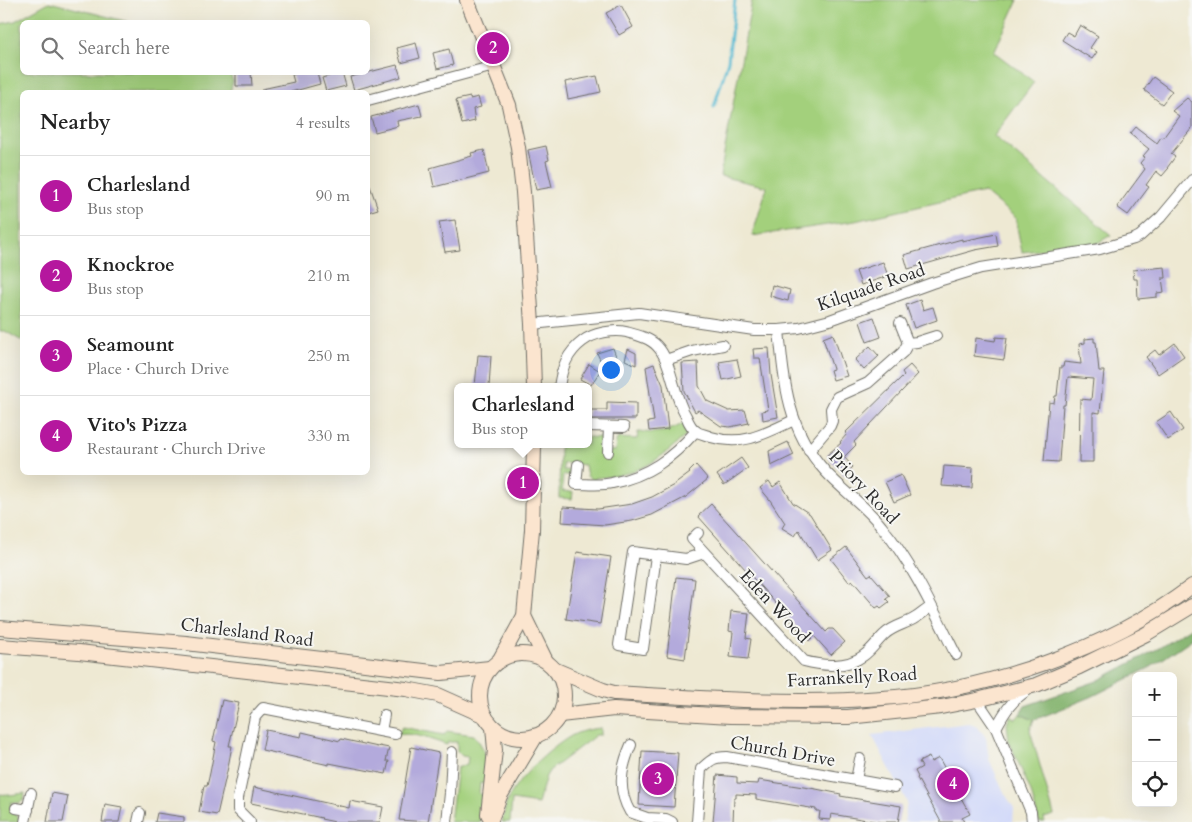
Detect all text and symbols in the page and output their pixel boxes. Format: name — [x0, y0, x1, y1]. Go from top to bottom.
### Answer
search box — [20, 20, 370, 75]
pin: 2 — [477, 29, 509, 67]
icon: search — [38, 34, 66, 62]
text: Search here — [78, 35, 170, 61]
text: Nearby — [40, 108, 111, 137]
text: 4 results — [296, 112, 350, 134]
text: Charlesland — [87, 172, 190, 198]
text: 1 — [52, 185, 60, 207]
text: 90 m — [316, 185, 350, 207]
text: Bus stop — [87, 198, 144, 220]
text: Knockroe — [87, 252, 175, 278]
street label: Kilquade Road — [814, 257, 929, 318]
text: 2 — [52, 265, 60, 287]
text: 210 m — [308, 265, 350, 287]
text: Bus stop — [87, 278, 144, 300]
text: Seamount — [87, 332, 174, 358]
text: 3 — [52, 345, 60, 367]
text: 250 m — [308, 345, 350, 367]
your location — [598, 357, 624, 383]
text: Place · Church Drive — [87, 358, 229, 380]
popup — [454, 383, 592, 448]
text: Charlesland — [471, 392, 575, 418]
text: Vito's Pizza — [87, 412, 187, 438]
text: Bus stop — [471, 418, 528, 440]
text: 4 — [52, 425, 60, 447]
text: 330 m — [308, 425, 350, 447]
text: Restaurant · Church Drive — [87, 438, 266, 460]
street label: Priory Road — [823, 445, 905, 530]
pin: 1 — [507, 464, 539, 502]
street label: Eden Wood — [734, 564, 816, 649]
street label: Charlesland Road — [179, 612, 315, 653]
street label: Farrankelly Road — [786, 662, 918, 693]
map controls — [1132, 672, 1177, 807]
button: + — [1132, 672, 1177, 717]
button: − — [1132, 717, 1177, 762]
street label: Church Drive — [728, 730, 838, 773]
pin: 3 — [642, 760, 674, 798]
button: locate — [1132, 762, 1177, 807]
pin: 4 — [937, 765, 969, 803]

